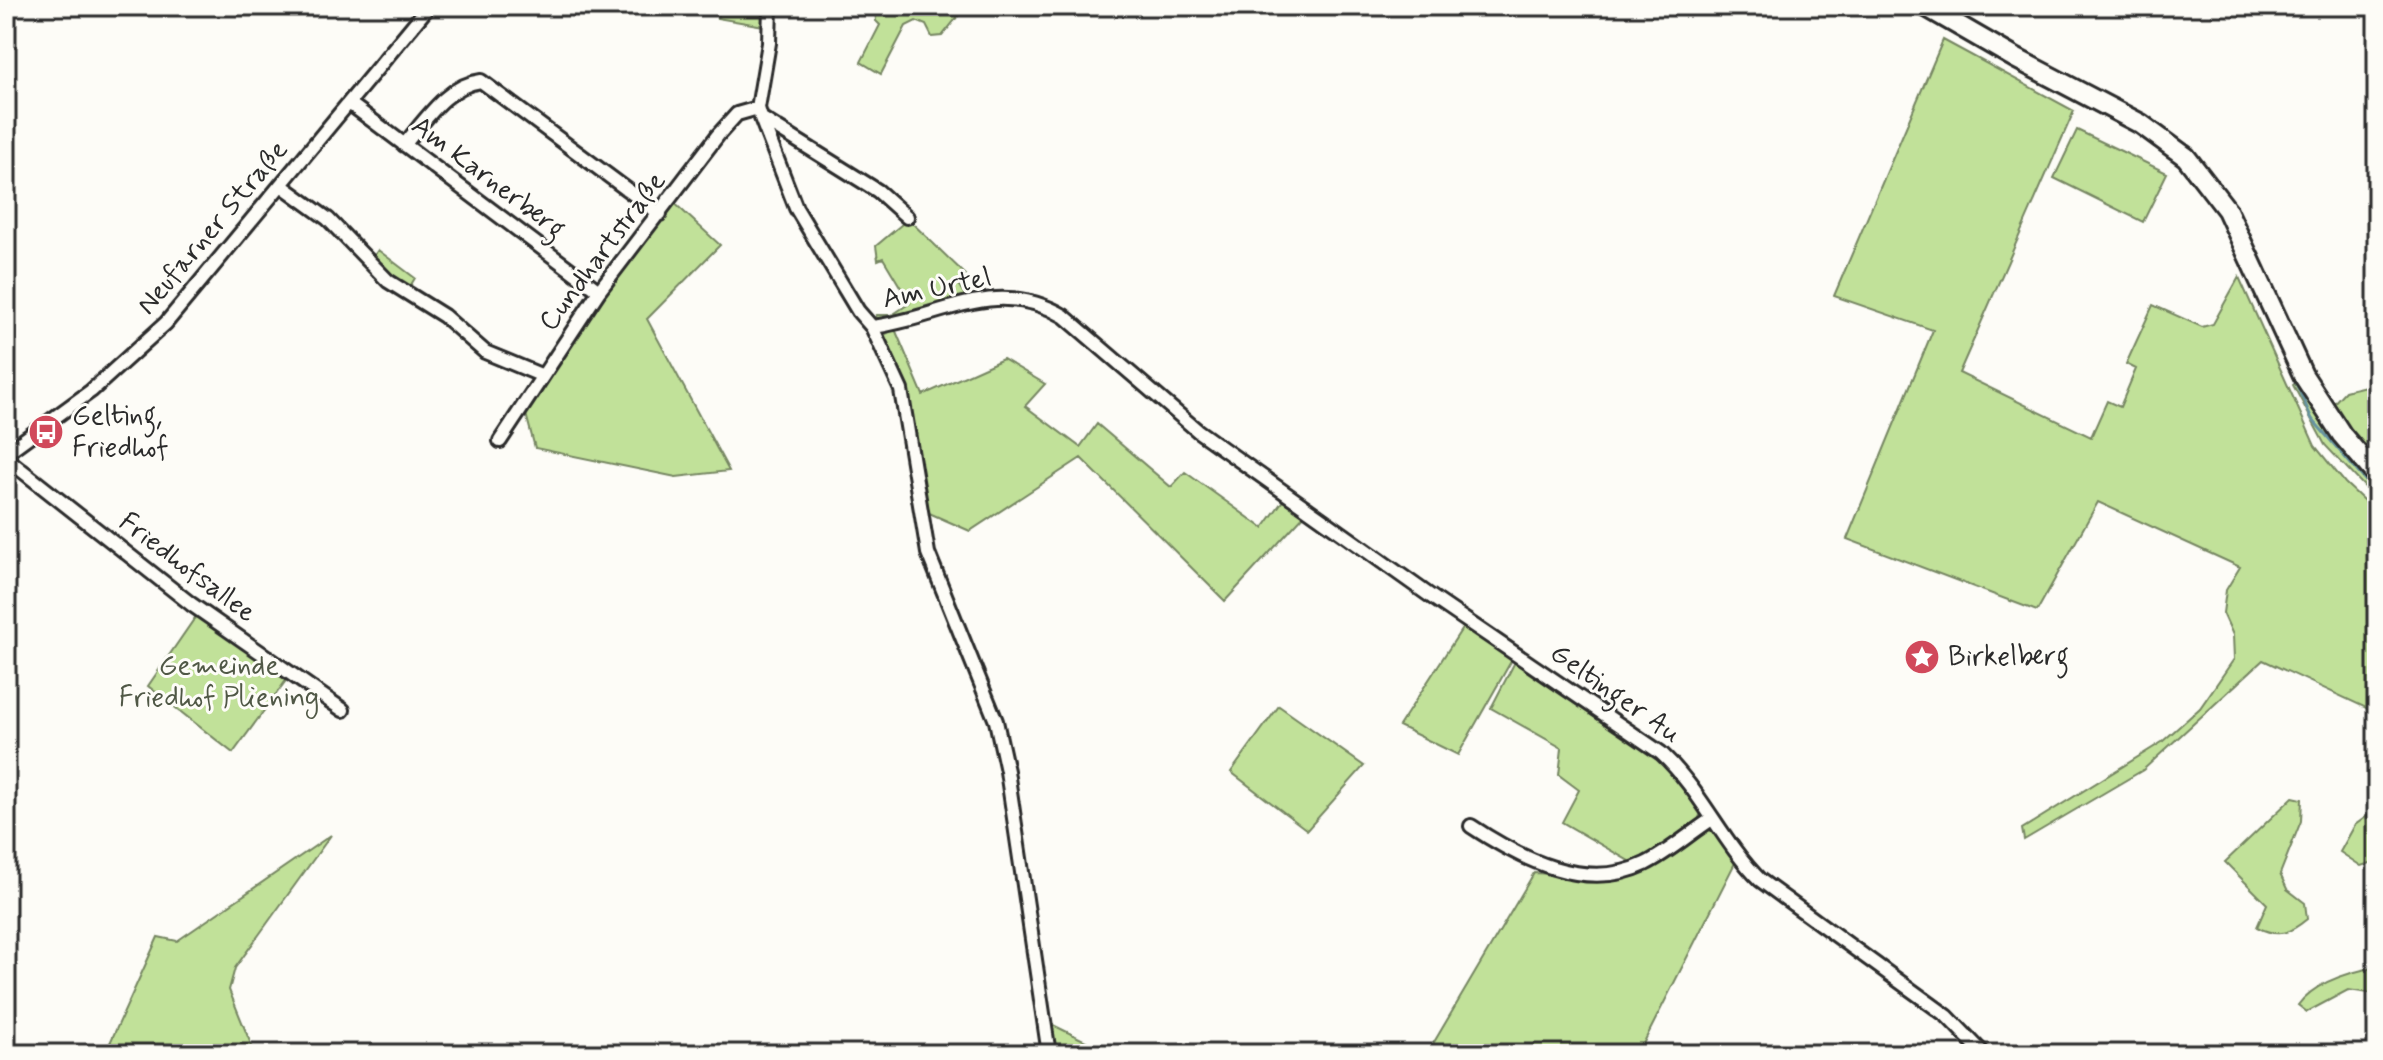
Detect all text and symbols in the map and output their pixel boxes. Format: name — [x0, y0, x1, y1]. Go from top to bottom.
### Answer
street label: Am Karnerberg — [402, 108, 573, 251]
street label: Neufarner Straße — [129, 133, 297, 323]
street label: Cundhartstraße — [531, 165, 675, 339]
street label: Am Urtel — [879, 259, 995, 319]
place label: Gelting, Friedhof — [72, 398, 169, 467]
bus stop icon: Gelting, Friedhof — [27, 413, 65, 451]
street label: Friedhofsallee — [111, 504, 263, 632]
street label: Geltinger Au — [1540, 635, 1688, 755]
place icon: Birkelberg — [1903, 638, 1941, 676]
place label: Birkelberg — [1948, 639, 2069, 679]
park label: Gemeinde Friedhof Pliening — [119, 648, 319, 719]

